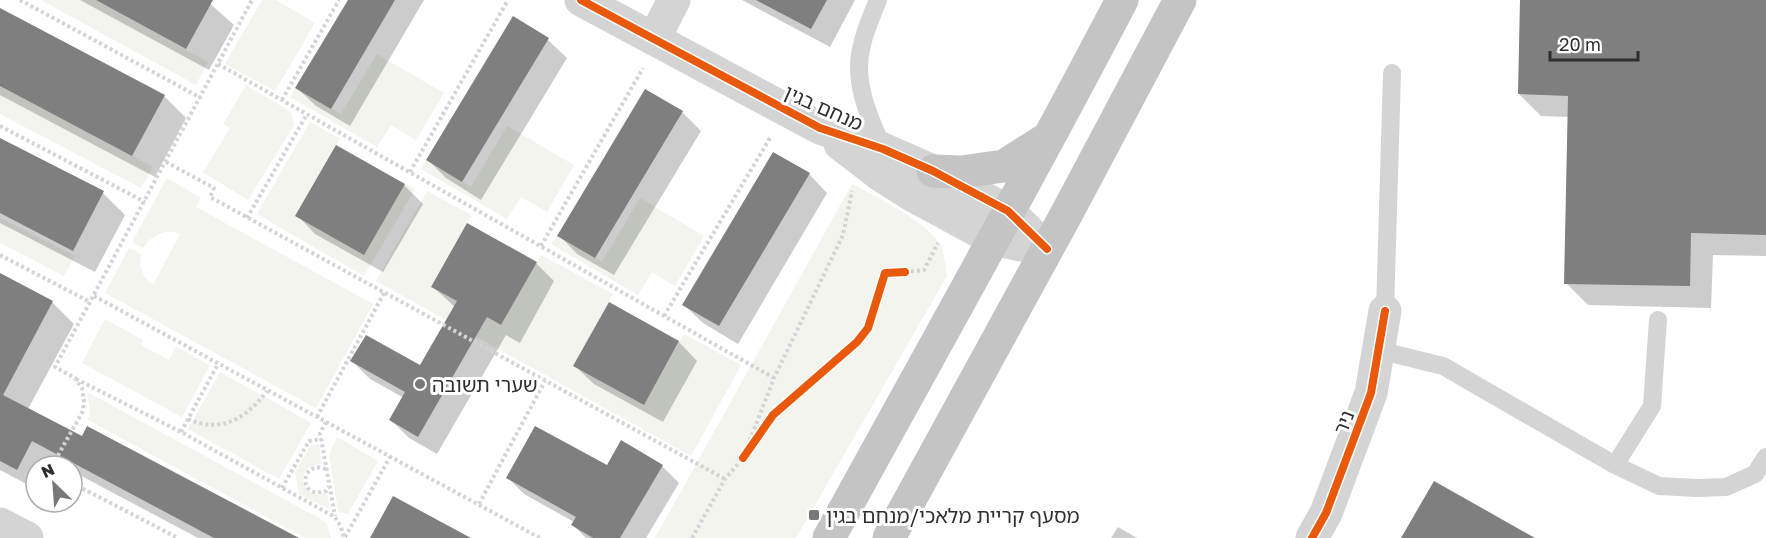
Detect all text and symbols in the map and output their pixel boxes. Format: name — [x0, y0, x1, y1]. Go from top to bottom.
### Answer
scale bar — [1550, 24, 1638, 62]
text: 20 m — [1559, 33, 1601, 55]
street label: מנחם בגין — [781, 79, 867, 135]
place label: שערי תשובה — [432, 372, 538, 396]
marker: שערי תשובה — [413, 377, 427, 391]
street label: ניר — [1328, 407, 1358, 437]
north arrow — [24, 454, 84, 514]
text: N — [38, 459, 57, 482]
place label: מסעף קריית מלאכי/מנחם בגין — [826, 503, 1079, 527]
marker: מסעף קריית מלאכי/מנחם בגין — [807, 508, 821, 522]

